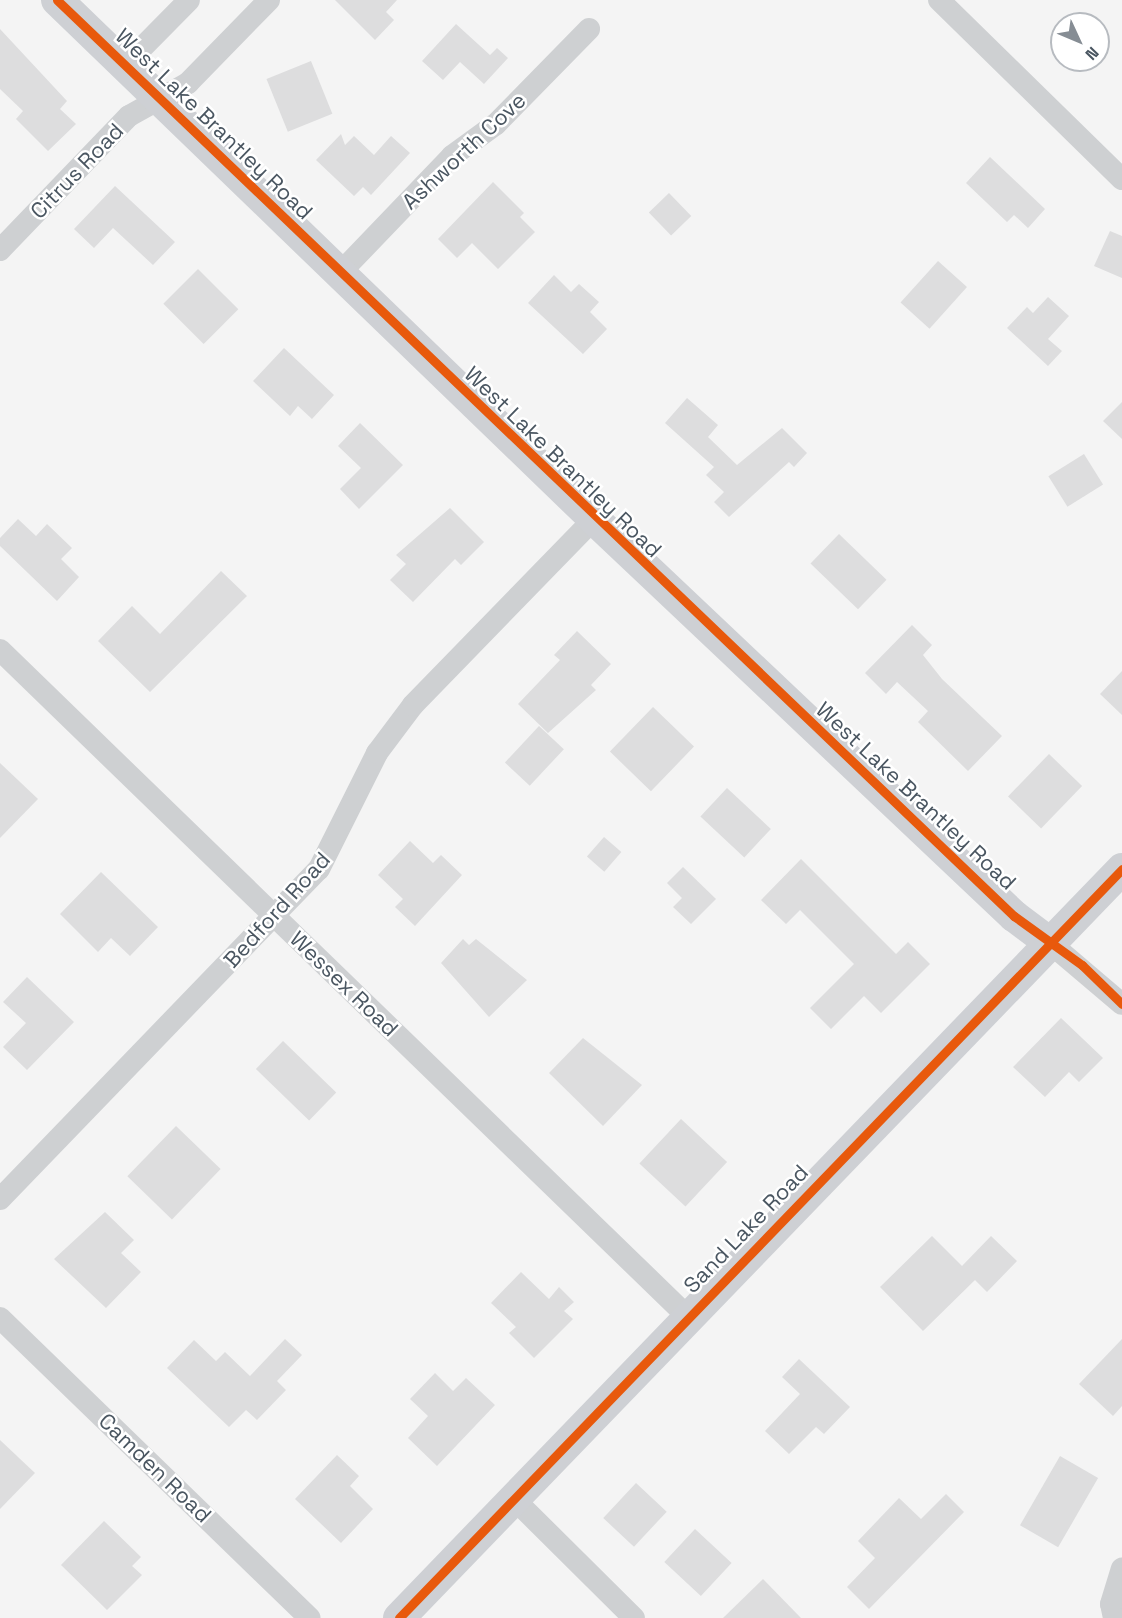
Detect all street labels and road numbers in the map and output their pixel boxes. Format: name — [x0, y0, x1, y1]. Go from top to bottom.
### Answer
street label: West Lake Brantley Road — [110, 23, 318, 225]
street label: Ashworth Cove — [397, 87, 531, 215]
street label: Citrus Road — [25, 118, 129, 224]
street label: West Lake Brantley Road — [459, 361, 667, 563]
street label: West Lake Brantley Road — [811, 696, 1021, 896]
street label: Bedford Road — [218, 847, 336, 973]
street label: Wessex Road — [284, 926, 404, 1042]
street label: Sand Lake Road — [678, 1159, 814, 1299]
street label: Camden Road — [93, 1408, 217, 1528]

